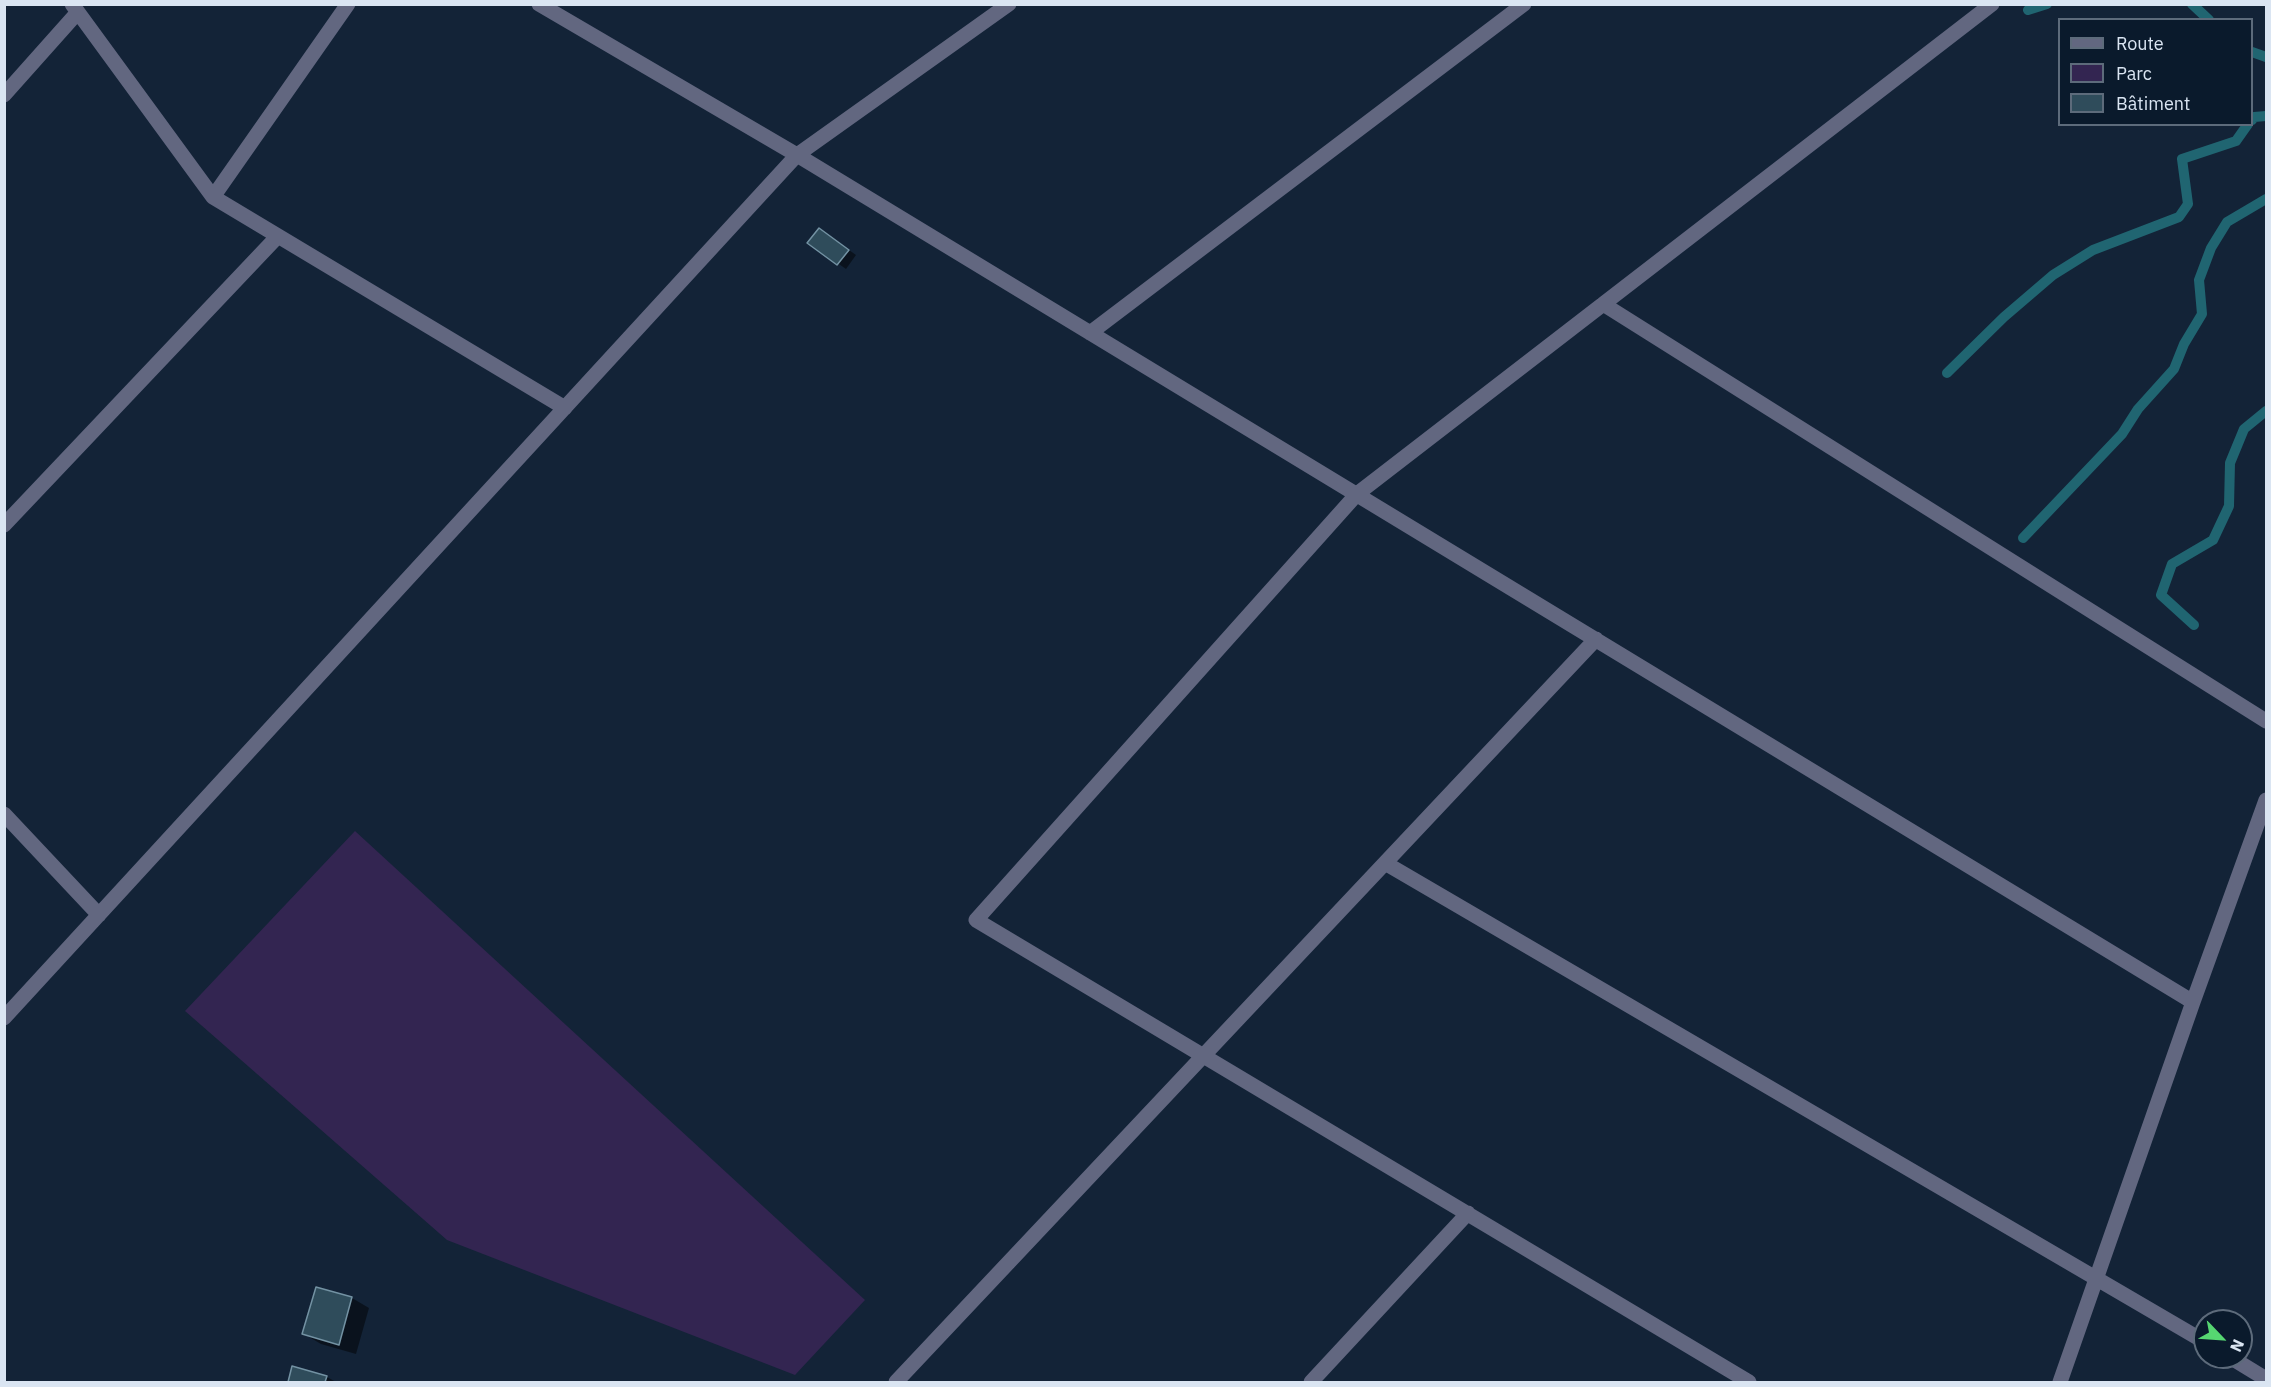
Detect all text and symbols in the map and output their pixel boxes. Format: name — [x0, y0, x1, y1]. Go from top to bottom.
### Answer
legend — [2058, 18, 2253, 126]
text: Route — [2116, 32, 2164, 55]
text: Parc — [2116, 62, 2152, 85]
text: Bâtiment — [2116, 92, 2190, 115]
north arrow — [2193, 1309, 2253, 1369]
text: N — [2226, 1336, 2249, 1355]

